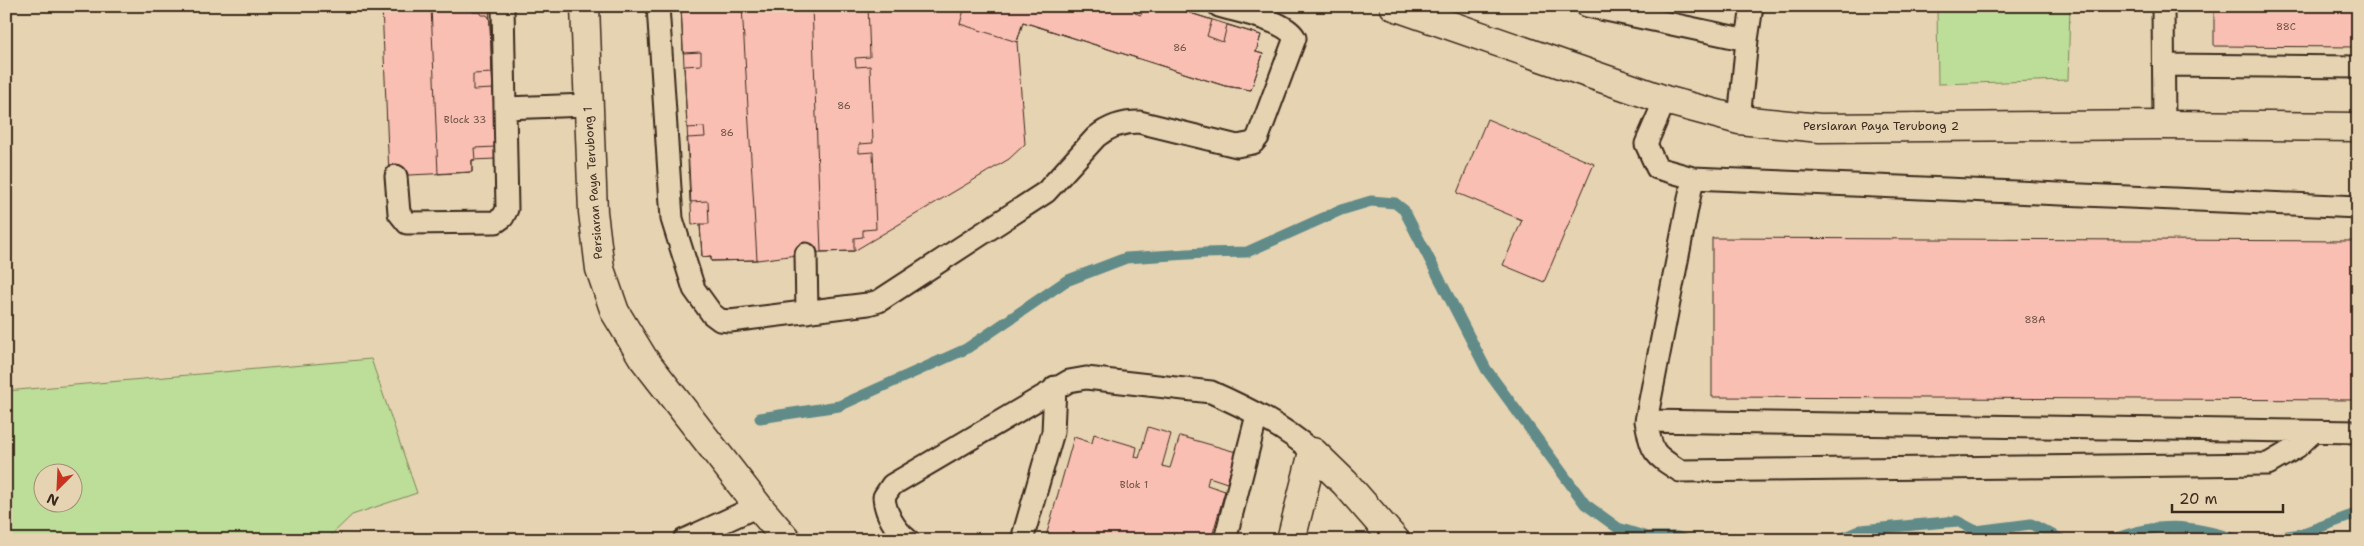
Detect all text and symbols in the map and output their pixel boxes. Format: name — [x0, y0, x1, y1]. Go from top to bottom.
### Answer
house number: 88C — [2276, 20, 2296, 33]
house number: 86 — [1173, 41, 1187, 54]
house number: 86 — [837, 99, 851, 112]
street label: Persiaran Paya Terubong 1 — [580, 106, 606, 260]
house number: Block 33 — [444, 113, 486, 126]
street label: Persiaran Paya Terubong 2 — [1803, 118, 1959, 134]
house number: 86 — [720, 126, 734, 139]
house number: 88A — [2024, 313, 2046, 326]
north arrow — [32, 464, 82, 514]
house number: Blok 1 — [1120, 478, 1148, 491]
scale bar — [2172, 481, 2283, 513]
text: N — [44, 489, 61, 510]
text: 20 m — [2179, 489, 2218, 509]

